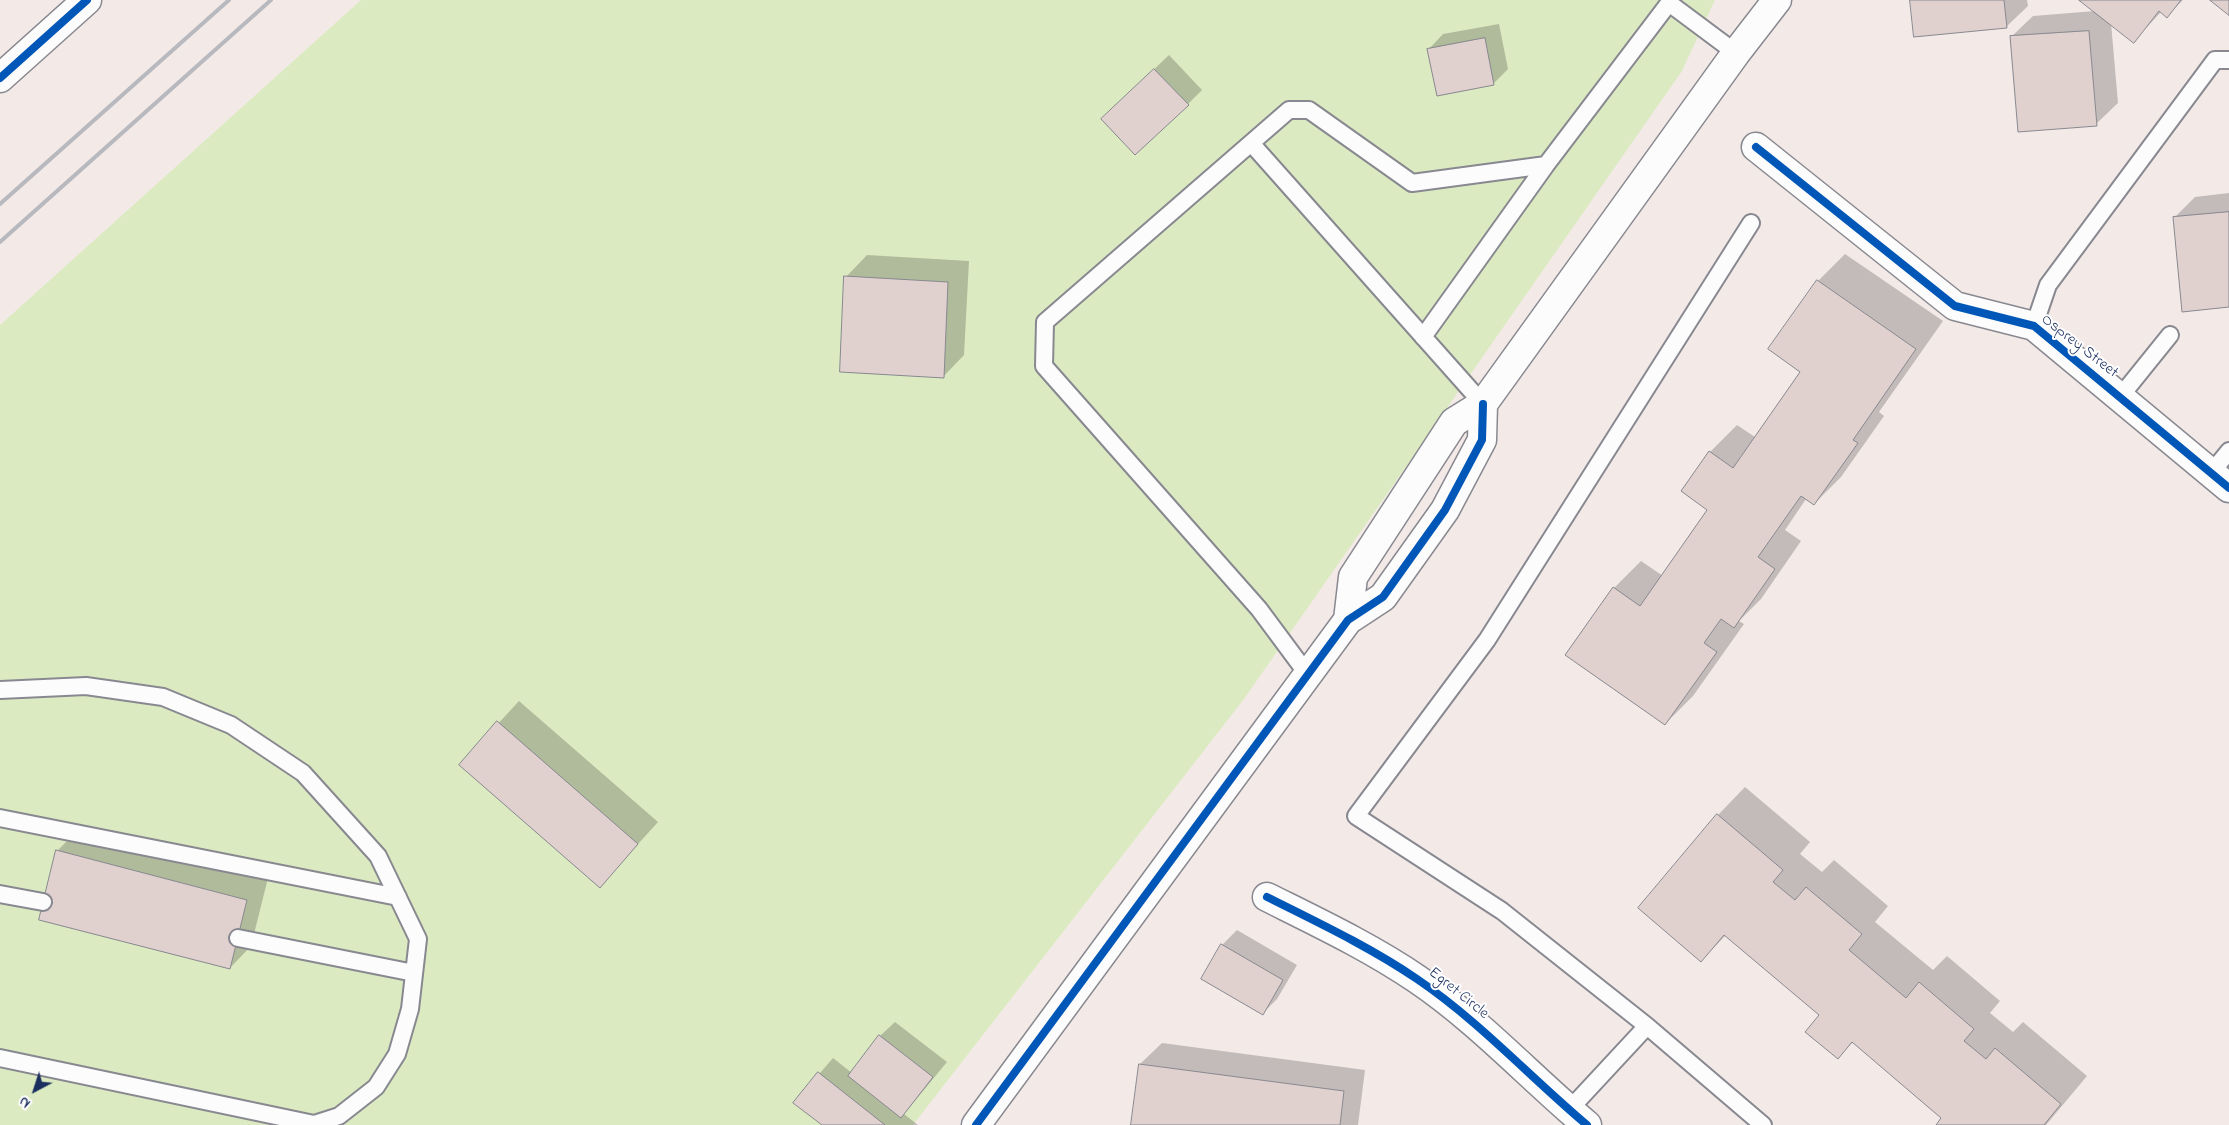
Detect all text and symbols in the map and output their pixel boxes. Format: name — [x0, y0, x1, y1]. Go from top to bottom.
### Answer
street label: Osprey Street — [2037, 311, 2121, 383]
street label: Egret Circle — [1424, 964, 1492, 1024]
north arrow — [10, 1065, 60, 1115]
text: N — [15, 1091, 35, 1113]

